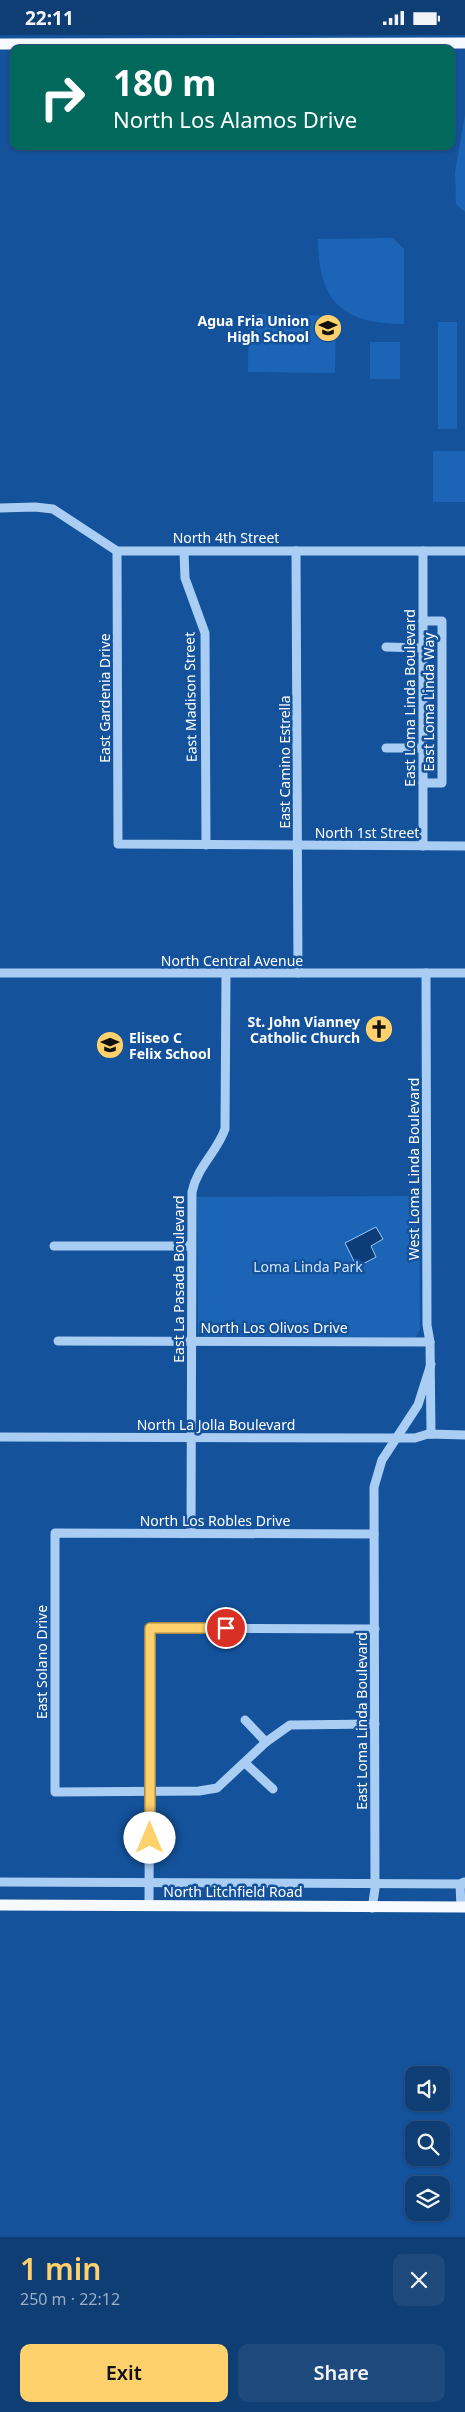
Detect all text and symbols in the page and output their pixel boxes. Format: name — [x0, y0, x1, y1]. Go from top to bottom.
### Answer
text: 22:11 — [25, 5, 74, 31]
text: 180 m — [113, 59, 216, 106]
icon: right — [30, 65, 95, 130]
text: North Los Alamos Drive — [113, 104, 357, 134]
place label: Agua Fria Union High School — [197, 311, 309, 346]
school or university icon: Agua Fria Union High School — [313, 313, 343, 343]
street label: North 4th Street — [173, 528, 279, 547]
street label: East Loma Linda Boulevard — [400, 609, 419, 787]
street label: East Madison Street — [179, 632, 201, 762]
street label: East Loma Linda Way — [419, 632, 438, 771]
street label: East Gardenia Drive — [95, 633, 114, 763]
street label: East Camino Estrella — [275, 695, 294, 829]
street label: North 1st Street — [315, 823, 419, 842]
street label: North Central Avenue — [161, 951, 303, 970]
place label: St. John Vianney Catholic Church — [247, 1012, 360, 1047]
church icon: St. John Vianney Catholic Church — [364, 1014, 394, 1044]
place label: Eliseo C Felix School — [129, 1028, 211, 1063]
school or university icon: Eliseo C Felix School — [95, 1030, 125, 1060]
street label: West Loma Linda Boulevard — [404, 1078, 423, 1260]
street label: East La Pasada Boulevard — [169, 1195, 188, 1363]
park label: Loma Linda Park — [253, 1257, 363, 1276]
street label: North Los Olivos Drive — [200, 1318, 348, 1337]
street label: North La Jolla Boulevard — [137, 1415, 295, 1434]
street label: North Los Robles Drive — [140, 1511, 290, 1530]
street label: East Solano Drive — [32, 1605, 51, 1719]
pin — [205, 1607, 247, 1649]
icon: arrive — [212, 1614, 240, 1642]
street label: East Loma Linda Boulevard — [352, 1632, 371, 1810]
position arrow — [123, 1811, 175, 1863]
street label: North Litchfield Road — [163, 1882, 303, 1901]
map controls — [405, 2066, 450, 2221]
button: sound — [405, 2066, 450, 2111]
button: search — [405, 2121, 450, 2166]
button: layers — [405, 2176, 450, 2221]
text: 1 min — [20, 2248, 101, 2289]
button: close — [393, 2254, 445, 2306]
text: 250 m · 22:12 — [20, 2288, 120, 2310]
button: Exit — [20, 2344, 228, 2402]
button: Share — [238, 2344, 445, 2402]

